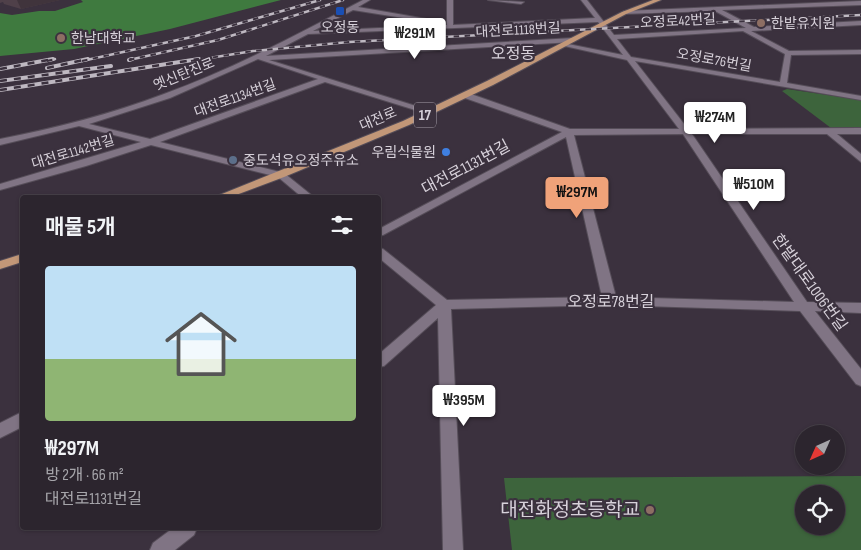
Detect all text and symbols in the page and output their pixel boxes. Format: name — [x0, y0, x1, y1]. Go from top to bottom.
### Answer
marker: 오정동 — [334, 5, 346, 17]
street label: 오정로42번길 — [640, 11, 716, 31]
place label: 한밭유치원 — [771, 15, 835, 32]
marker: 한밭유치원 — [755, 17, 767, 29]
pin: ₩291M — [380, 18, 450, 60]
place label: 오정동 — [321, 19, 359, 36]
street label: 대전로1118번길 — [475, 19, 561, 41]
text: ₩291M — [395, 24, 435, 43]
place label: 한남대학교 — [71, 30, 136, 47]
marker: 한남대학교 — [55, 32, 67, 44]
district label: 오정동 — [491, 45, 535, 64]
street label: 오정로76번길 — [675, 45, 753, 75]
street label: 옛신탄진로 — [151, 54, 217, 94]
street label: 대전로1134번길 — [192, 75, 278, 121]
road number: 17 — [414, 102, 436, 128]
pin: ₩274M — [680, 102, 750, 144]
street label: 대전로 — [357, 104, 399, 134]
text: ₩274M — [695, 108, 735, 127]
street label: 대전로1142번길 — [29, 131, 117, 173]
street label: 대전로1131번길 — [419, 137, 513, 199]
place label: 우림식물원 — [372, 144, 436, 161]
marker: 우림식물원 — [440, 146, 452, 158]
place label: 중도석유오정주유소 — [243, 152, 359, 169]
marker: 중도석유오정주유소 — [227, 154, 239, 166]
pin: ₩510M — [719, 168, 789, 211]
text: ₩510M — [734, 175, 774, 194]
pin: ₩297M — [542, 176, 612, 219]
text: ₩297M — [556, 183, 598, 202]
icon: filters — [328, 211, 356, 239]
text: 매물 5개 — [45, 215, 115, 240]
street label: 한밭대로1006번길 — [767, 231, 851, 335]
street label: 오정로78번길 — [568, 293, 654, 312]
icon: home — [156, 299, 246, 389]
pin: ₩395M — [429, 384, 499, 427]
text: ₩395M — [443, 391, 485, 410]
north arrow — [795, 425, 845, 475]
map controls — [795, 425, 845, 535]
text: ₩297M — [45, 436, 99, 461]
text: 방 2개 · 66 m² — [45, 466, 124, 485]
button: locate — [795, 485, 845, 535]
text: 대전로1131번길 — [45, 490, 142, 509]
place label: 대전화정초등학교 — [500, 499, 640, 522]
marker: 대전화정초등학교 — [644, 504, 656, 516]

